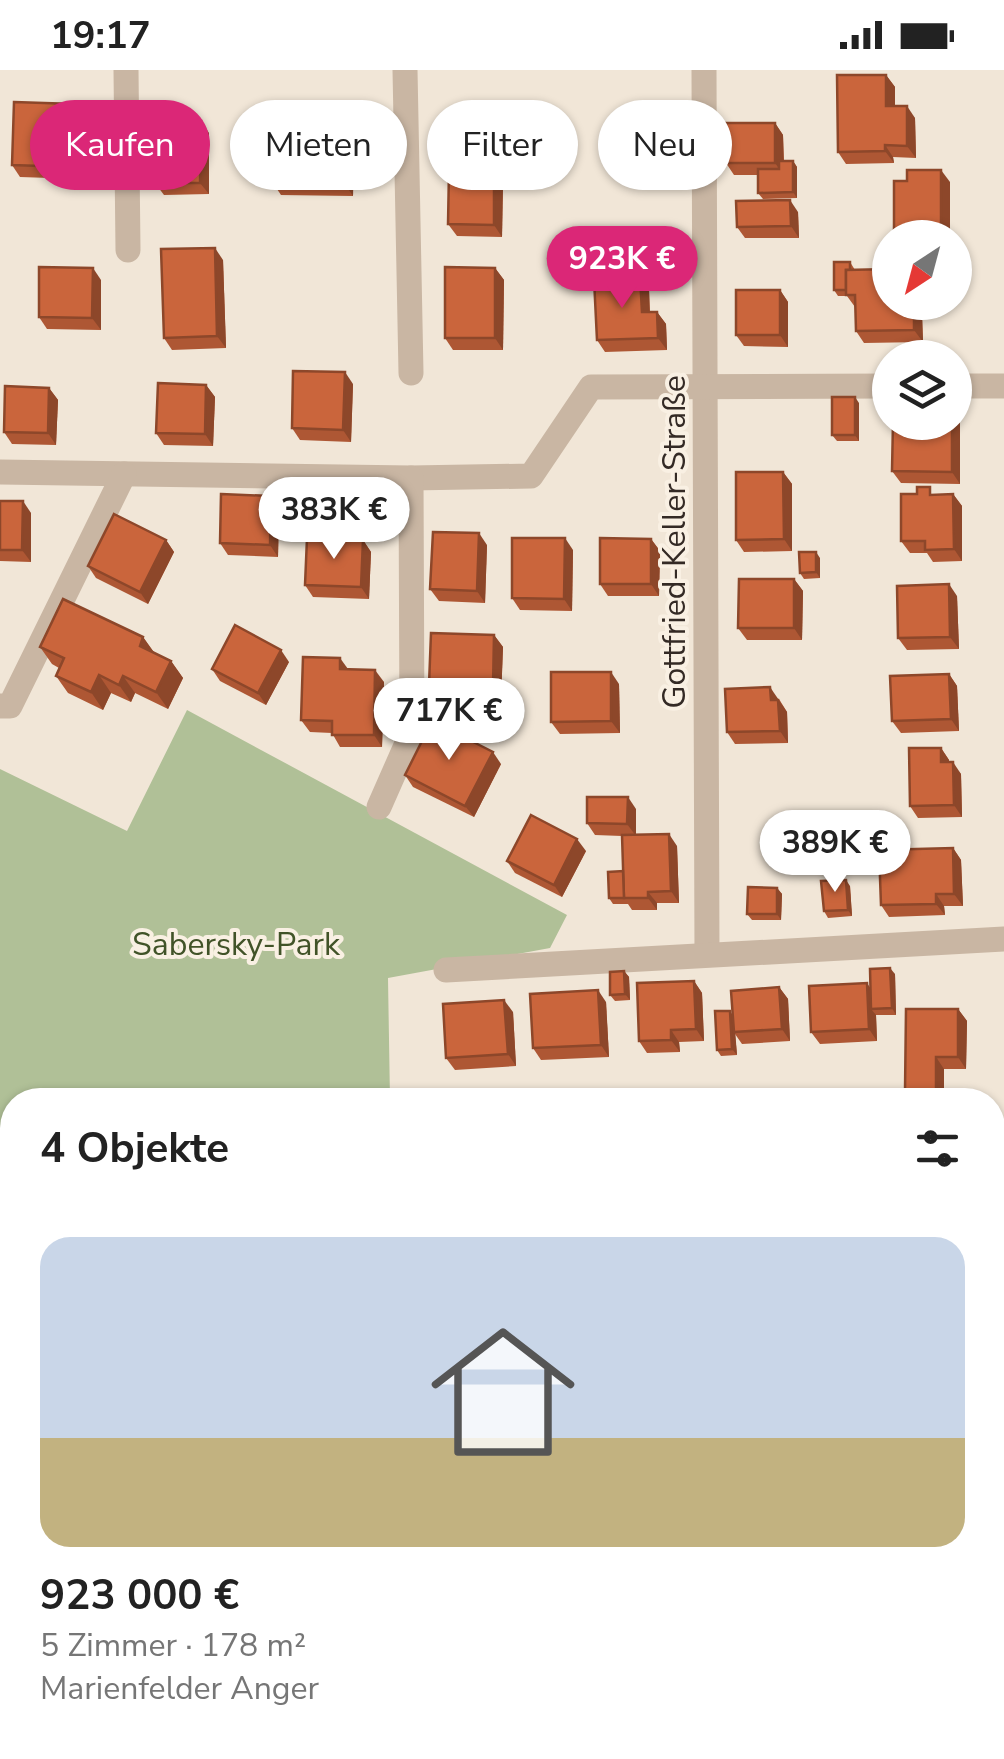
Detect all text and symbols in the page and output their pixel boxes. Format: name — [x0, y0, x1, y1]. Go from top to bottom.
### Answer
text: 19:17 — [50, 10, 151, 61]
chip: Kaufen — [30, 100, 210, 190]
chip: Mieten — [230, 100, 407, 190]
chip: Filter — [427, 100, 578, 190]
chip: Neu — [598, 100, 732, 190]
north arrow — [872, 220, 972, 320]
map controls — [872, 220, 972, 440]
pin: 923K € — [541, 226, 703, 311]
text: 923K € — [569, 237, 675, 280]
button: layers — [872, 340, 972, 440]
street label: Gottfried-Keller-Straße — [653, 375, 696, 709]
pin: 383K € — [253, 477, 415, 562]
text: 383K € — [281, 488, 387, 531]
pin: 717K € — [368, 678, 530, 763]
text: 717K € — [396, 689, 502, 732]
pin: 389K € — [754, 810, 916, 895]
text: 389K € — [782, 821, 888, 864]
park label: Sabersky-Park — [132, 923, 341, 966]
text: 4 Objekte — [40, 1120, 229, 1177]
icon: filters — [910, 1121, 965, 1176]
icon: home — [413, 1302, 593, 1482]
text: 923 000 € — [40, 1567, 239, 1624]
text: 5 Zimmer · 178 m² — [40, 1624, 306, 1667]
text: Marienfelder Anger — [40, 1667, 319, 1710]

